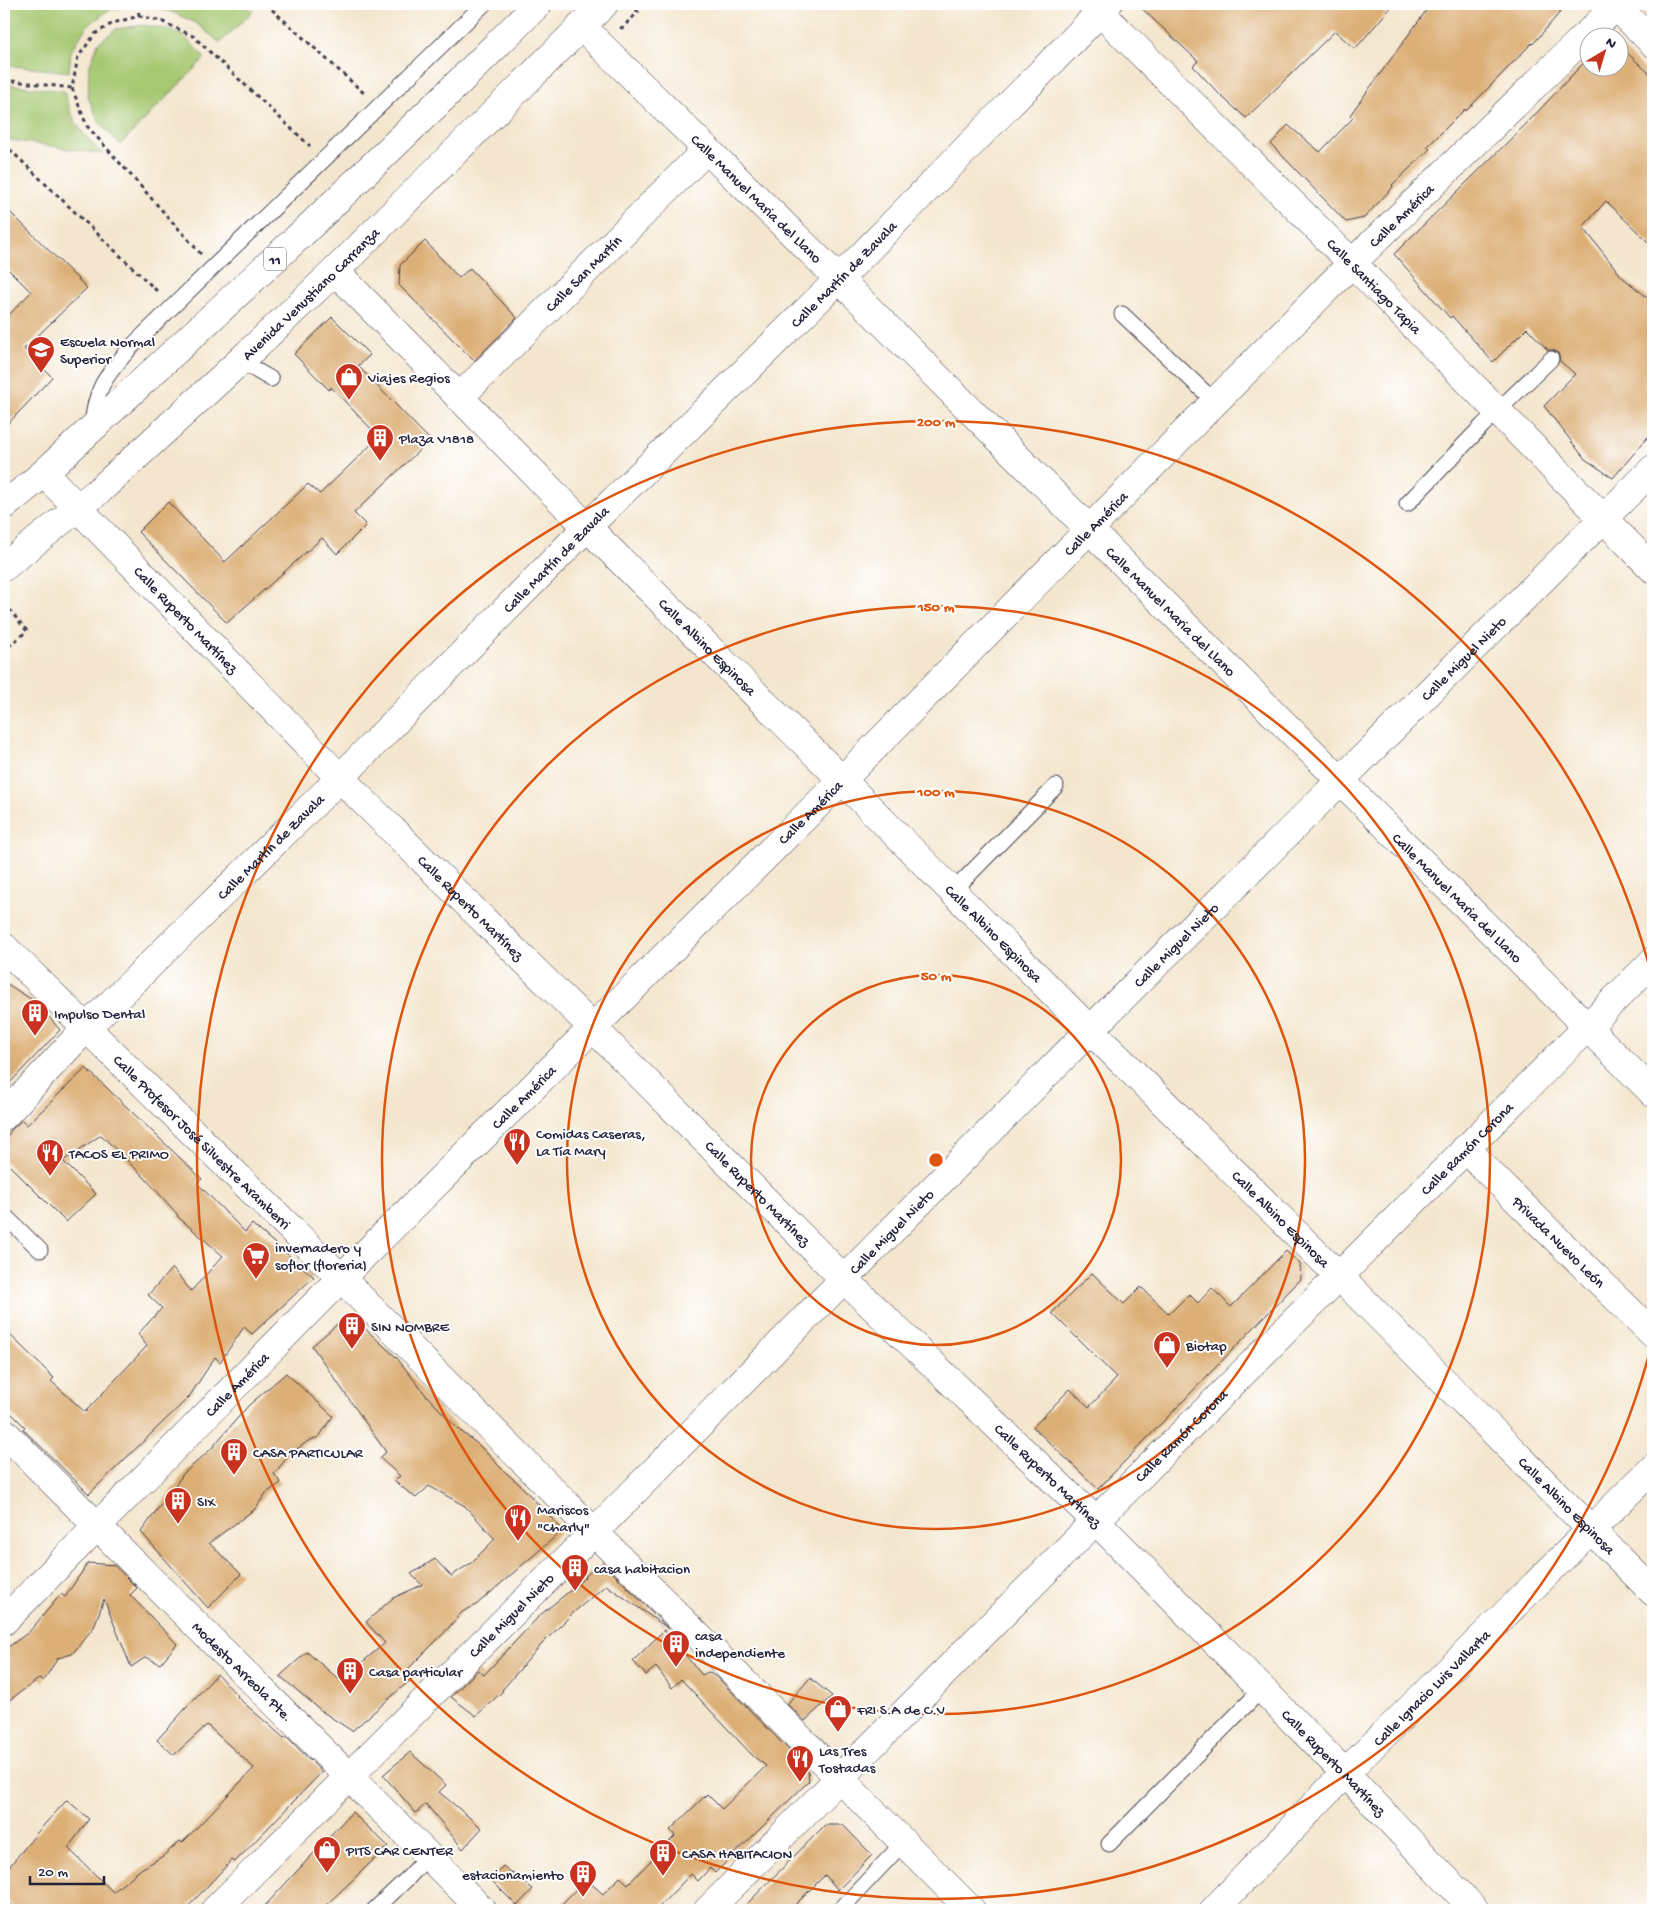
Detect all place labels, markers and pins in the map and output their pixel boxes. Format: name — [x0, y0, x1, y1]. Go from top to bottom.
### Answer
place label: Escuela Normal Superior — [60, 334, 155, 369]
school or university icon: Escuela Normal Superior — [26, 335, 56, 374]
shop icon: Viajes Regios — [334, 362, 364, 401]
place label: Viajes Regios — [367, 370, 450, 388]
building icon: Plaza V1818 — [365, 423, 395, 462]
place label: Plaza V1818 — [398, 431, 474, 449]
building icon: Impulso Dental — [20, 998, 50, 1037]
place label: Impulso Dental — [54, 1006, 145, 1024]
place label: Comidas Caseras, La Tía Mary — [536, 1126, 646, 1161]
restaurant icon: Comidas Caseras, La Tía Mary — [502, 1127, 532, 1166]
restaurant icon: TACOS EL PRIMO — [35, 1138, 65, 1177]
place label: TACOS EL PRIMO — [68, 1146, 169, 1164]
centre of rings — [927, 1151, 945, 1169]
place label: invernadero y soflor (floreria) — [275, 1240, 367, 1275]
supermarket icon: invernadero y soflor (floreria) — [241, 1241, 271, 1280]
building icon: SIN NOMBRE — [337, 1311, 367, 1350]
place label: SIN NOMBRE — [371, 1319, 450, 1337]
shop icon: Biotap — [1152, 1330, 1182, 1369]
place label: Biotap — [1185, 1338, 1227, 1356]
building icon: CASA PARTICULAR — [219, 1437, 249, 1476]
place label: CASA PARTICULAR — [253, 1445, 364, 1463]
building icon: SIX — [163, 1486, 193, 1525]
place label: SIX — [197, 1494, 217, 1512]
place label: Mariscos "Charly" — [537, 1502, 590, 1537]
restaurant icon: Mariscos "Charly" — [503, 1503, 533, 1542]
building icon: casa habitacion — [560, 1553, 590, 1592]
place label: casa habitacion — [594, 1561, 690, 1579]
place label: casa independiente — [695, 1628, 785, 1663]
building icon: casa independiente — [661, 1629, 691, 1668]
building icon: Casa particular — [335, 1656, 365, 1695]
place label: Casa particular — [369, 1664, 464, 1682]
shop icon: FRI S.A de C.V — [823, 1694, 853, 1733]
place label: FRI S.A de C.V — [856, 1702, 945, 1720]
place label: Las Tres Tostadas — [818, 1743, 876, 1778]
restaurant icon: Las Tres Tostadas — [785, 1744, 815, 1783]
shop icon: PITS CAR CENTER — [312, 1835, 342, 1874]
building icon: CASA HABITACION — [648, 1838, 678, 1877]
place label: PITS CAR CENTER — [345, 1843, 454, 1861]
place label: CASA HABITACION — [682, 1846, 792, 1864]
building icon: estacionamiento — [568, 1859, 598, 1898]
place label: estacionamiento — [462, 1867, 564, 1885]

